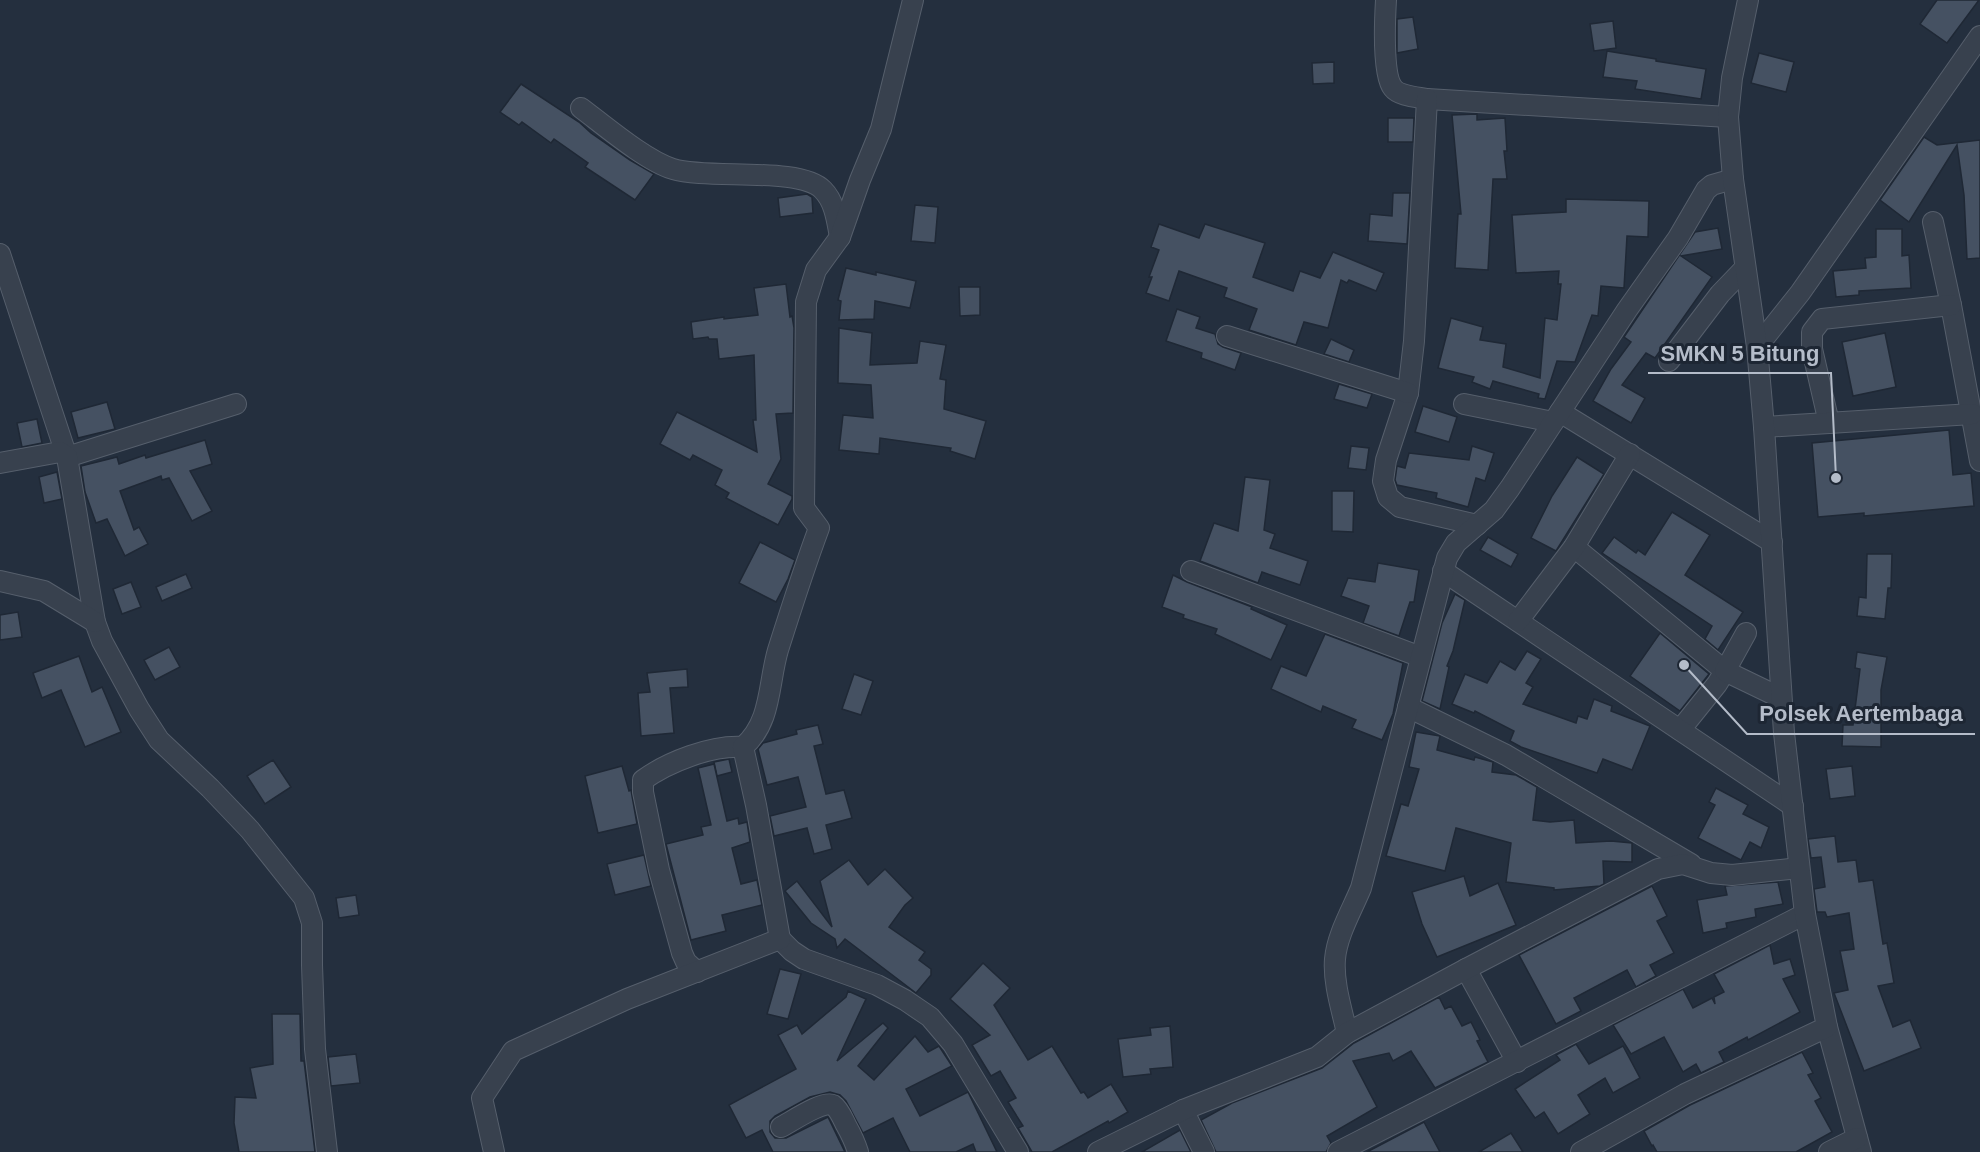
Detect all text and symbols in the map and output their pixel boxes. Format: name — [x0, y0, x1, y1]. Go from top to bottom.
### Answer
callout: SMKN 5 Bitung — [1648, 333, 1831, 373]
text: SMKN 5 Bitung — [1661, 341, 1819, 366]
callout: Polsek Aertembaga — [1747, 694, 1975, 734]
text: Polsek Aertembaga — [1759, 701, 1963, 726]

